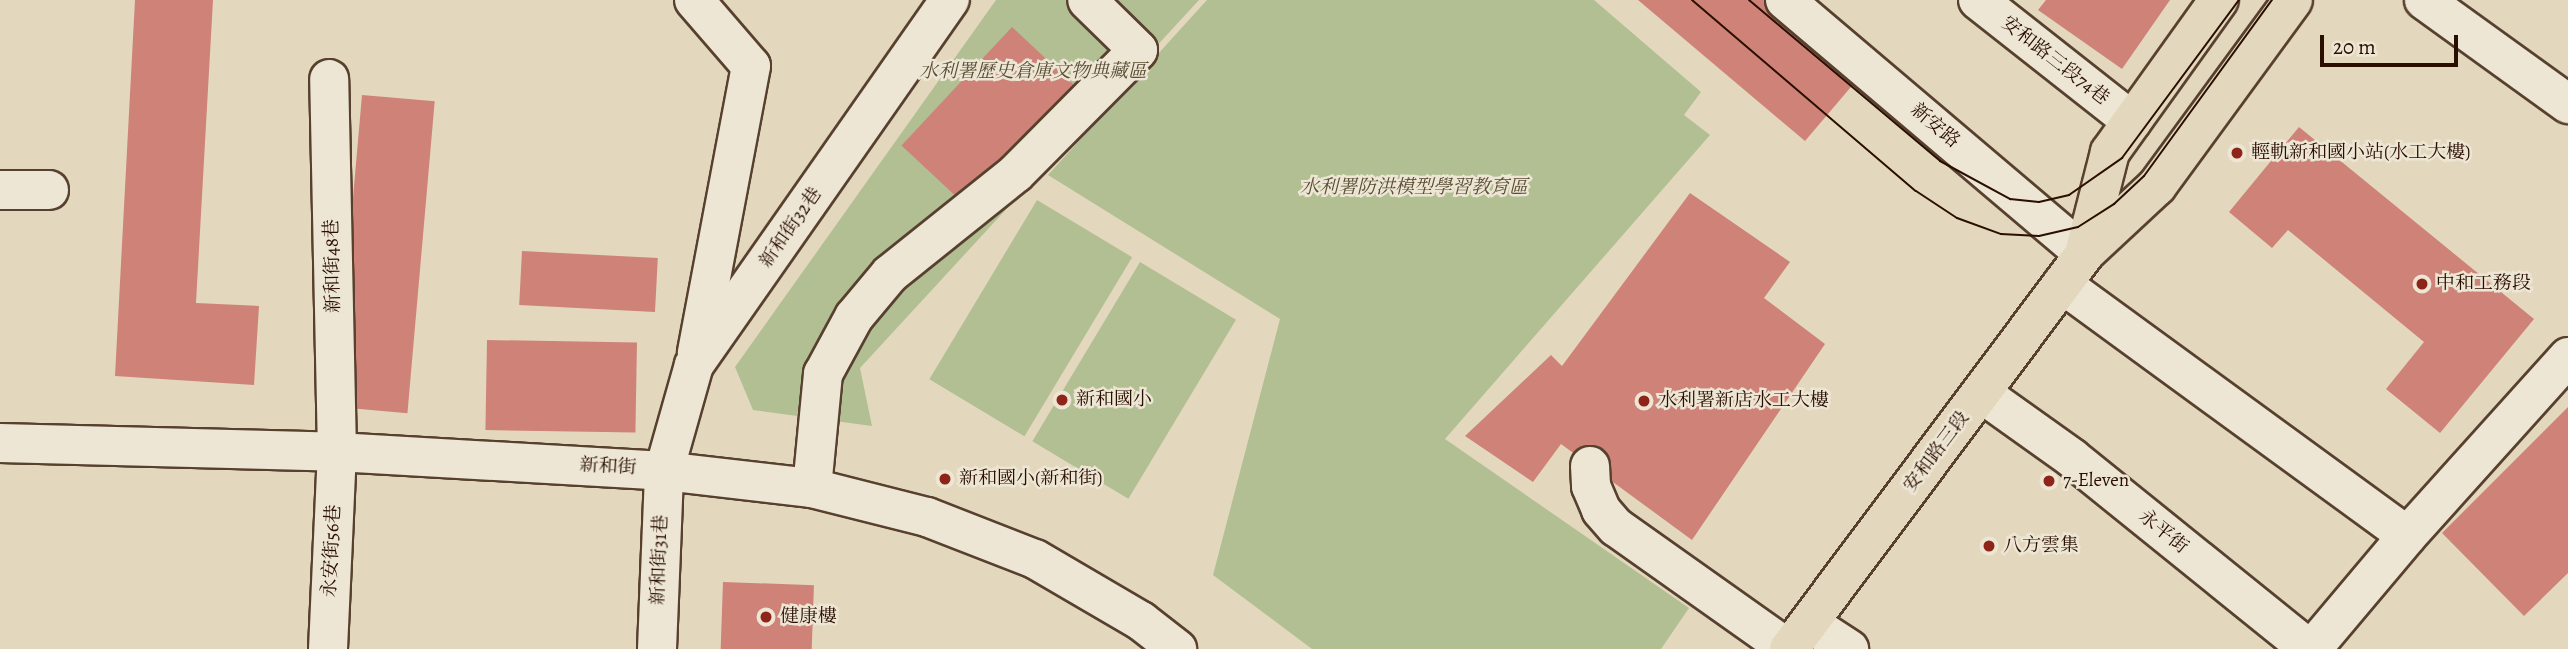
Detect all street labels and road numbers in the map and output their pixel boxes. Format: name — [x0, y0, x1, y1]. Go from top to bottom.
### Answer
street label: 安和路三段74巷 — [1997, 12, 2113, 110]
street label: 新安路 — [1906, 99, 1964, 153]
street label: 新和街32巷 — [755, 183, 827, 273]
street label: 新和街48巷 — [321, 219, 345, 313]
street label: 安和路三段 — [1899, 407, 1975, 497]
street label: 新和街 — [579, 454, 637, 480]
street label: 永安街56巷 — [318, 504, 346, 598]
street label: 永平街 — [2134, 505, 2192, 559]
street label: 新和街31巷 — [647, 514, 673, 606]

